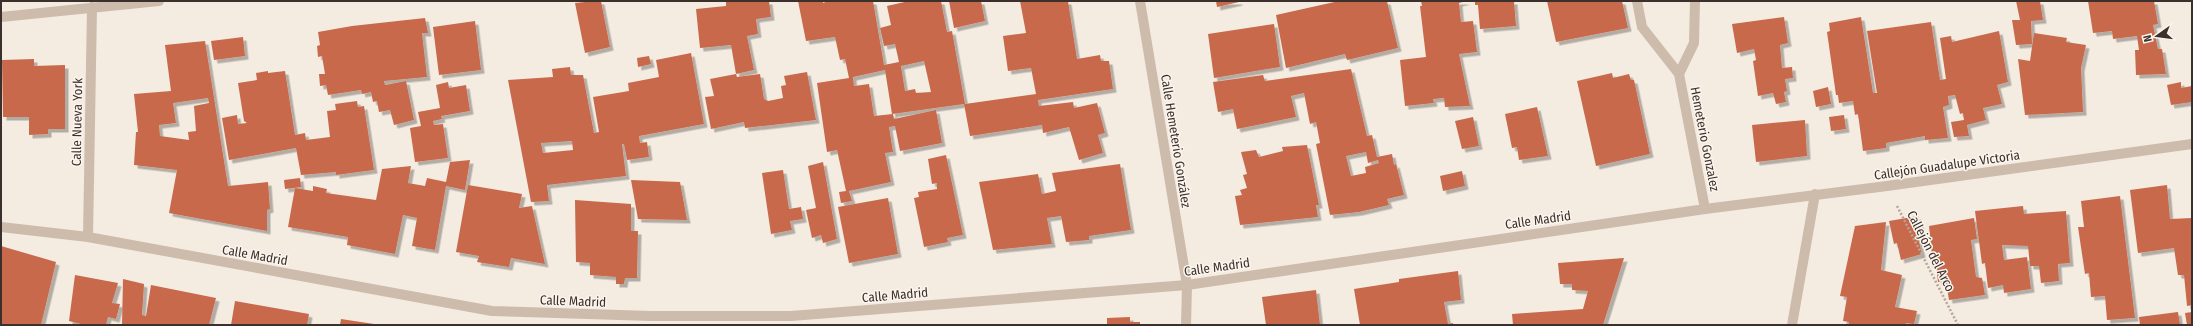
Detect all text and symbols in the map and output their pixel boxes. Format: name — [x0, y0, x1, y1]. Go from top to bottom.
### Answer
north arrow — [2137, 16, 2177, 56]
text: N — [2141, 34, 2155, 43]
street label: Calle Hemeterio González — [1158, 73, 1194, 209]
street label: Calle Nueva York — [69, 77, 85, 166]
street label: Hemeterio Gonzalez — [1688, 85, 1722, 193]
street label: Callejón Guadalupe Victoria — [1873, 147, 2021, 183]
street label: Calle Madrid — [1504, 208, 1572, 232]
street label: Callejón del Arco — [1904, 208, 1958, 294]
street label: Calle Madrid — [221, 242, 289, 268]
street label: Calle Madrid — [1183, 255, 1251, 279]
street label: Calle Madrid — [861, 285, 929, 305]
street label: Calle Madrid — [540, 292, 606, 310]

